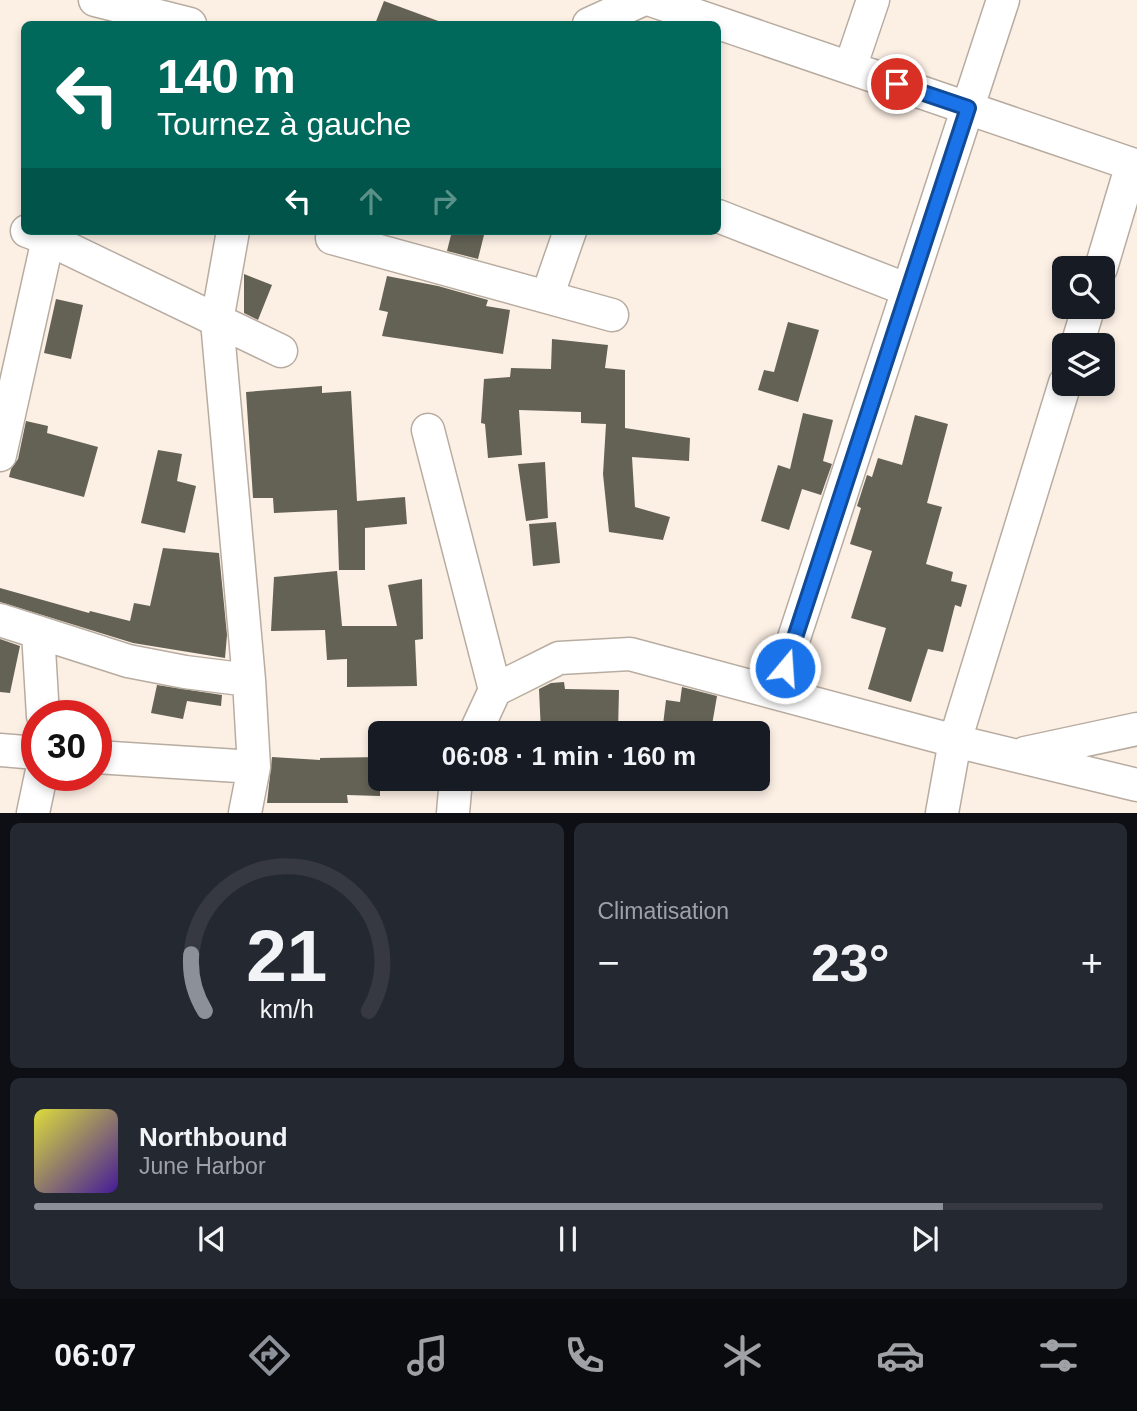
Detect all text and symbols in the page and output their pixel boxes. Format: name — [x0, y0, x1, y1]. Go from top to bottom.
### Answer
icon: left — [42, 49, 133, 140]
text: 140 m — [157, 49, 296, 103]
pin — [867, 54, 927, 114]
icon: arrive — [878, 65, 916, 103]
text: Tournez à gauche — [157, 106, 411, 142]
icon: left — [279, 182, 317, 220]
icon: ahead — [352, 182, 390, 220]
icon: right — [425, 182, 463, 220]
map controls — [1052, 256, 1115, 396]
button: search — [1052, 256, 1115, 319]
button: layers — [1052, 333, 1115, 396]
position arrow — [748, 631, 822, 705]
speed limit sign: 30 — [21, 700, 112, 791]
text: 06:08 · 1 min · 160 m — [442, 741, 696, 771]
text: Climatisation — [598, 898, 729, 924]
text: 21 — [246, 916, 327, 997]
text: 23° — [811, 934, 890, 992]
text: − — [598, 942, 620, 984]
text: + — [1081, 942, 1103, 984]
text: km/h — [260, 995, 314, 1023]
text: Northbound — [139, 1122, 288, 1152]
text: June Harbor — [139, 1153, 266, 1179]
icon: previous — [193, 1220, 231, 1258]
icon: pause — [549, 1220, 587, 1258]
icon: next — [906, 1220, 944, 1258]
icon: directions — [245, 1331, 294, 1380]
icon: music — [403, 1331, 452, 1380]
icon: phone — [560, 1331, 609, 1380]
icon: climate — [718, 1331, 767, 1380]
icon: car — [876, 1331, 925, 1380]
icon: filters — [1034, 1331, 1083, 1380]
text: 06:07 — [54, 1337, 136, 1373]

